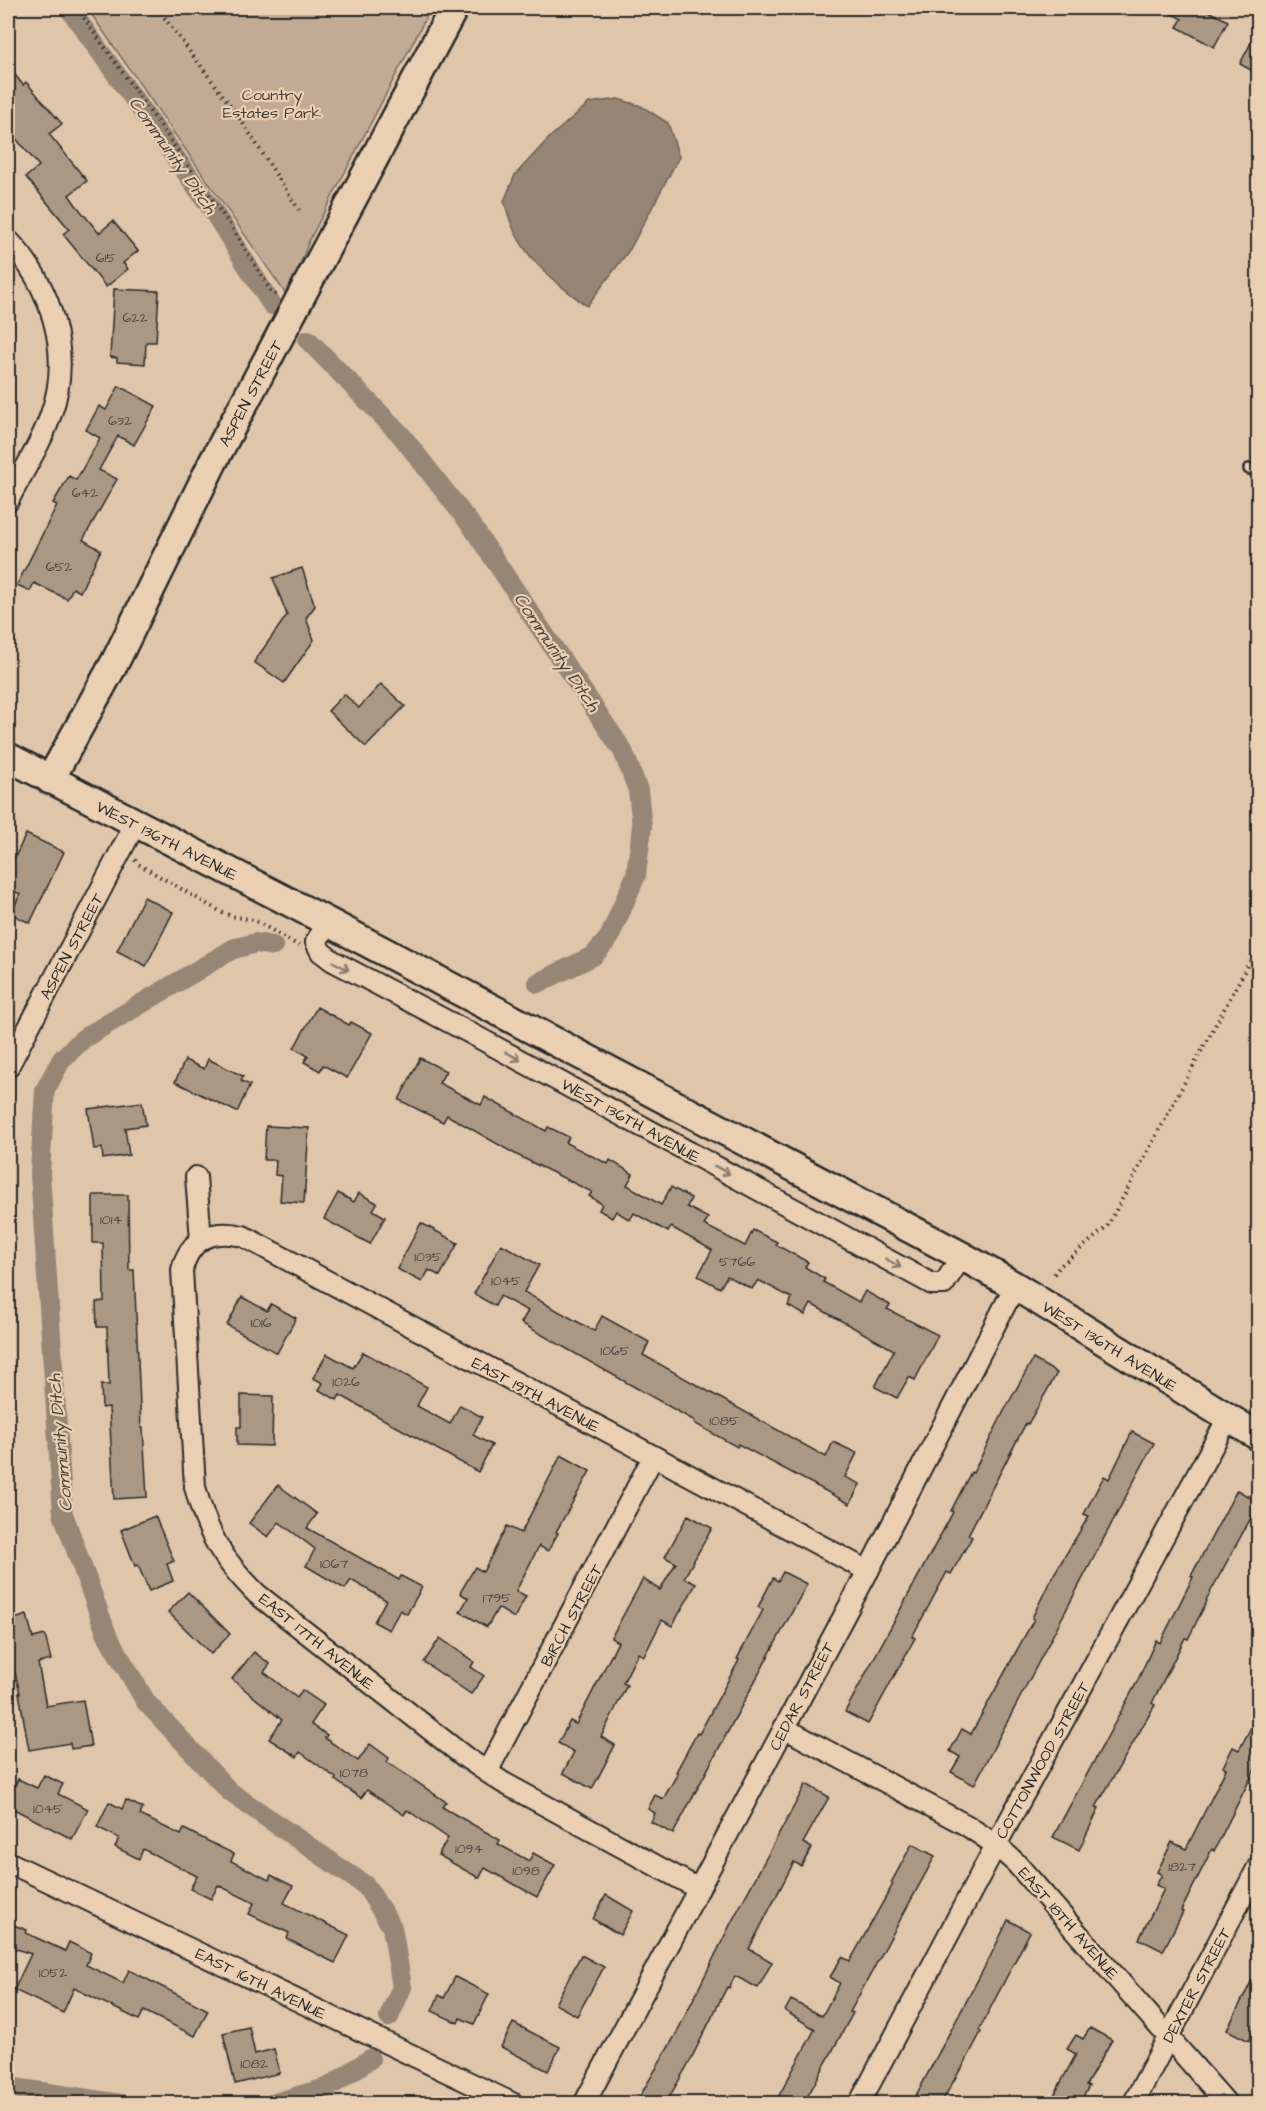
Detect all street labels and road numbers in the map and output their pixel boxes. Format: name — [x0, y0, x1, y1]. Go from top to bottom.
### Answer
street label: ASPEN STREET — [214, 337, 288, 450]
street label: WEST 136TH AVENUE — [92, 796, 241, 886]
street label: ASPEN STREET — [35, 890, 109, 1003]
street label: WEST 136TH AVENUE — [557, 1074, 704, 1168]
street label: WEST 136TH AVENUE — [1038, 1296, 1182, 1398]
street label: EAST 19TH AVENUE — [468, 1352, 604, 1438]
street label: BIRCH STREET — [536, 1560, 608, 1671]
street label: EAST 17TH AVENUE — [254, 1588, 379, 1696]
street label: CEDAR STREET — [764, 1638, 840, 1755]
street label: COTTONWOOD STREET — [990, 1678, 1095, 1843]
street label: EAST 18TH AVENUE — [1013, 1862, 1124, 1985]
street label: DEXTER STREET — [1157, 1924, 1236, 2047]
street label: EAST 16TH AVENUE — [192, 1943, 330, 2025]

